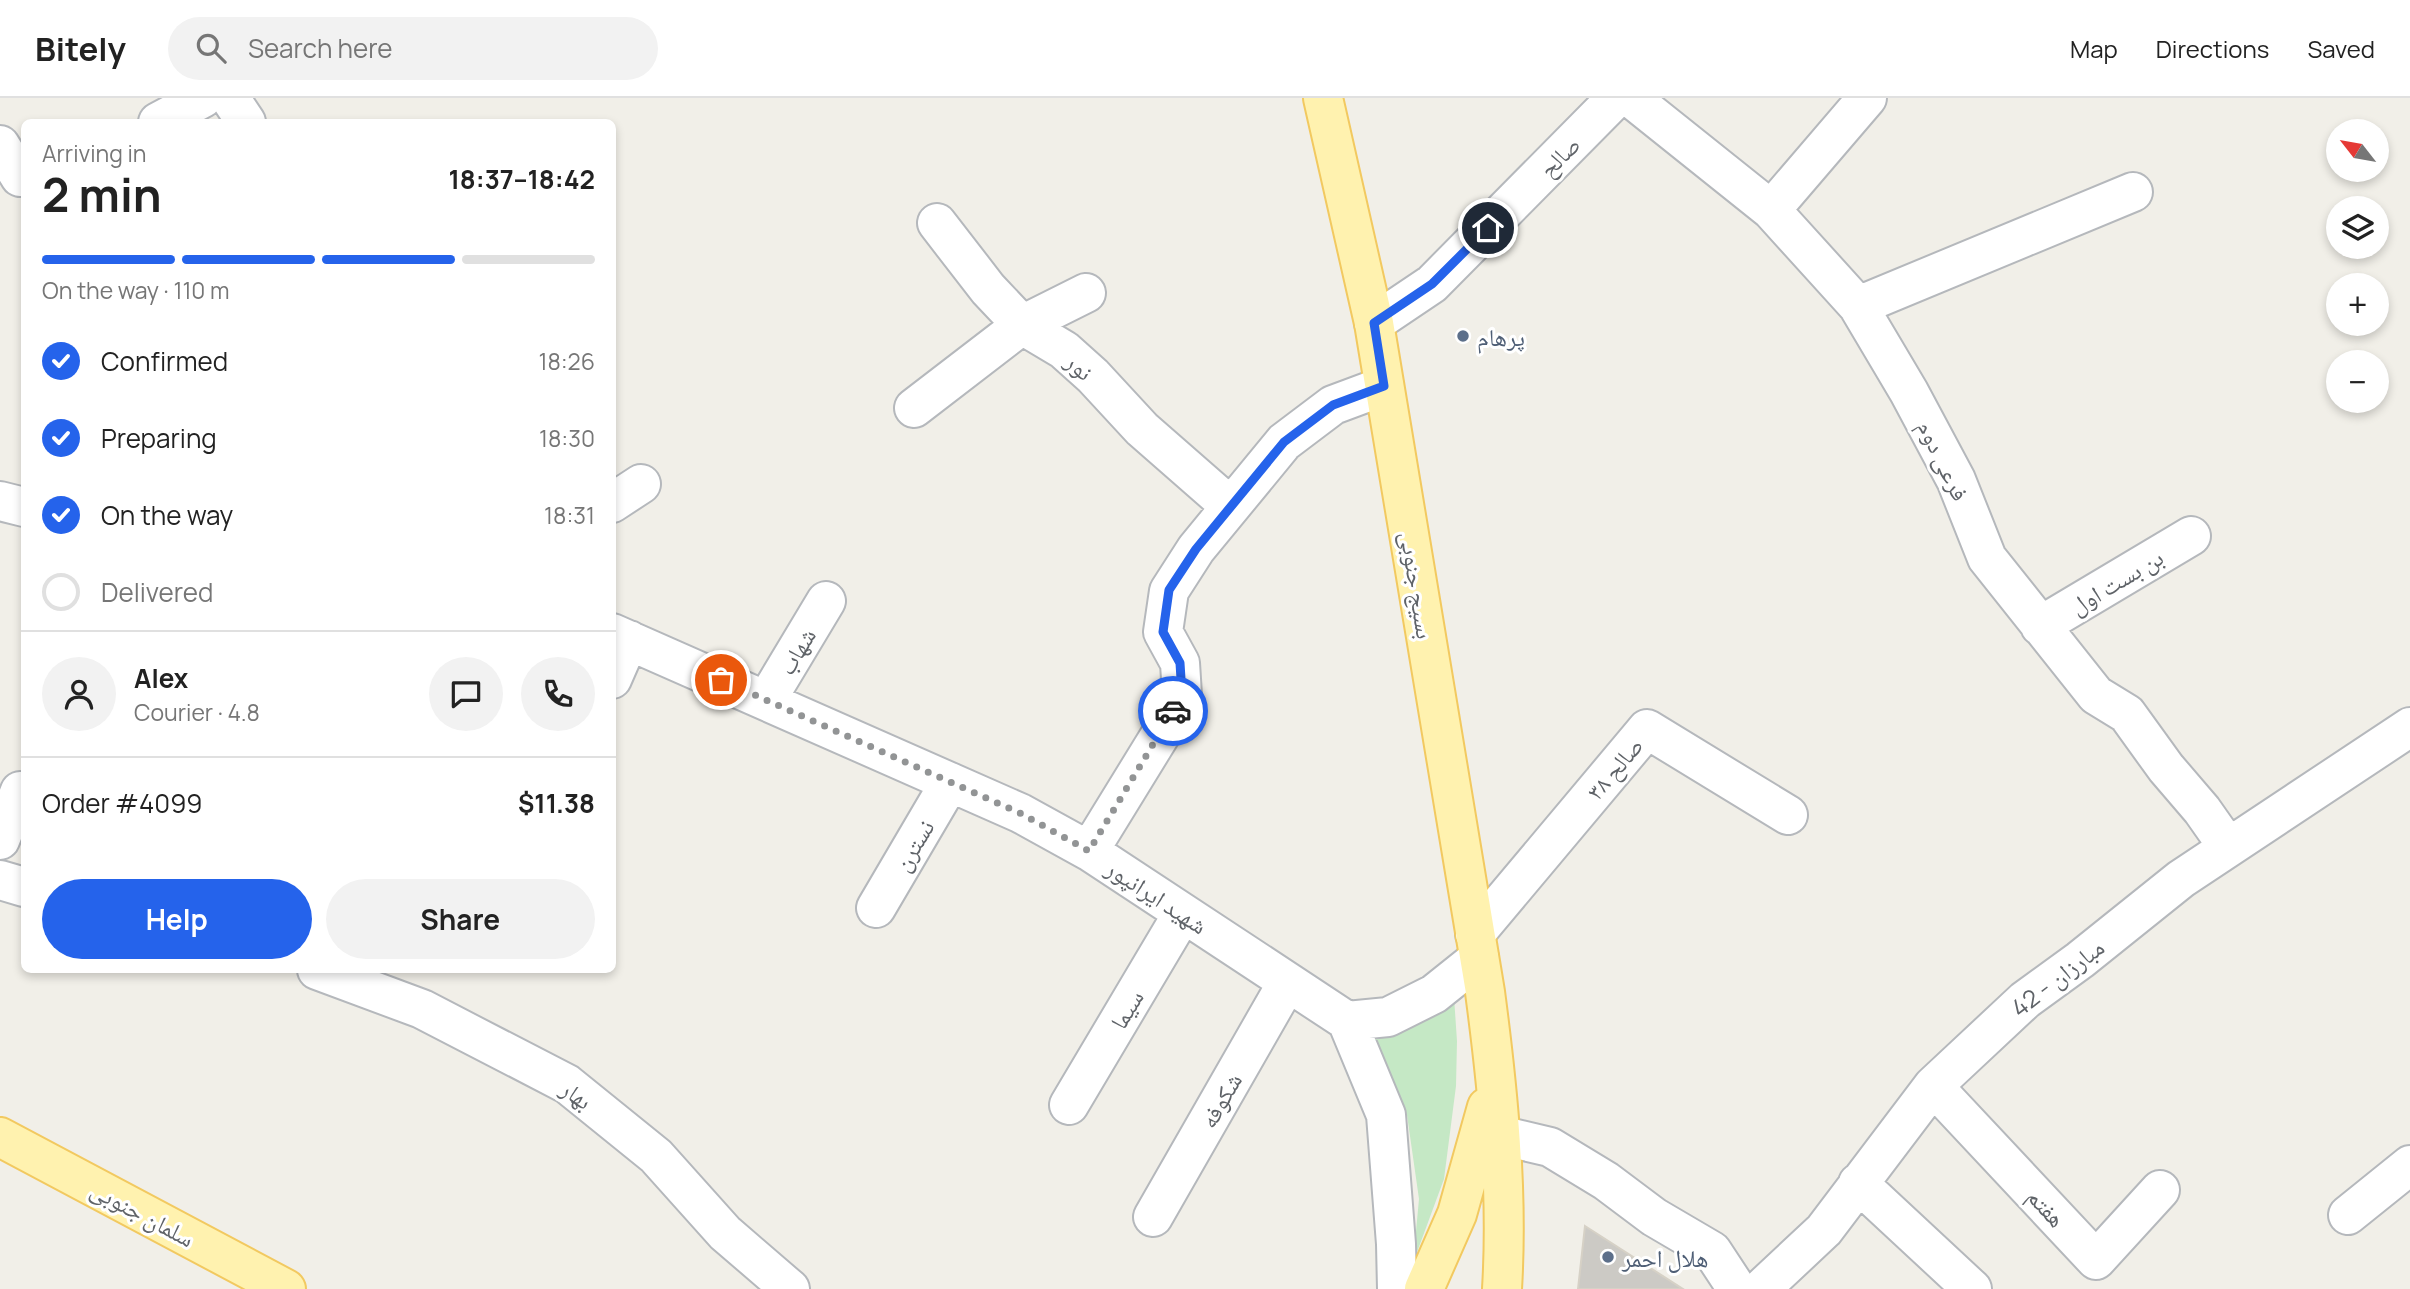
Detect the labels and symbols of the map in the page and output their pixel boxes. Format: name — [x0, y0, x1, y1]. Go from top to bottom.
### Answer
north arrow — [2326, 119, 2389, 182]
street label: صالح — [1531, 128, 1587, 184]
pin — [1458, 198, 1518, 258]
place label: پرهام — [1477, 320, 1525, 354]
marker: پرهام — [1455, 328, 1471, 344]
street label: نور — [1058, 344, 1101, 387]
street label: فرعی دوم — [1909, 414, 1978, 506]
street label: بسیج جنوبی — [1393, 529, 1443, 641]
street label: بن بست اول — [2063, 540, 2169, 622]
street label: شهاب — [769, 621, 823, 681]
pin — [691, 650, 751, 710]
courier — [1138, 676, 1208, 746]
street label: صالح ۳۸ — [1578, 730, 1650, 806]
street label: نسترن — [885, 813, 941, 877]
street label: شهید ایرانپور — [1099, 850, 1214, 941]
street label: مبارزان - 42 — [2004, 930, 2110, 1024]
street label: سیما — [1101, 983, 1151, 1035]
street label: شکوفه — [1191, 1066, 1249, 1134]
street label: بهار — [554, 1071, 599, 1116]
street label: سلمان جنوبی — [85, 1172, 201, 1254]
street label: هفتم — [2020, 1180, 2074, 1235]
place label: هلال احمر — [1621, 1241, 1709, 1274]
marker: هلال احمر — [1600, 1249, 1616, 1265]

